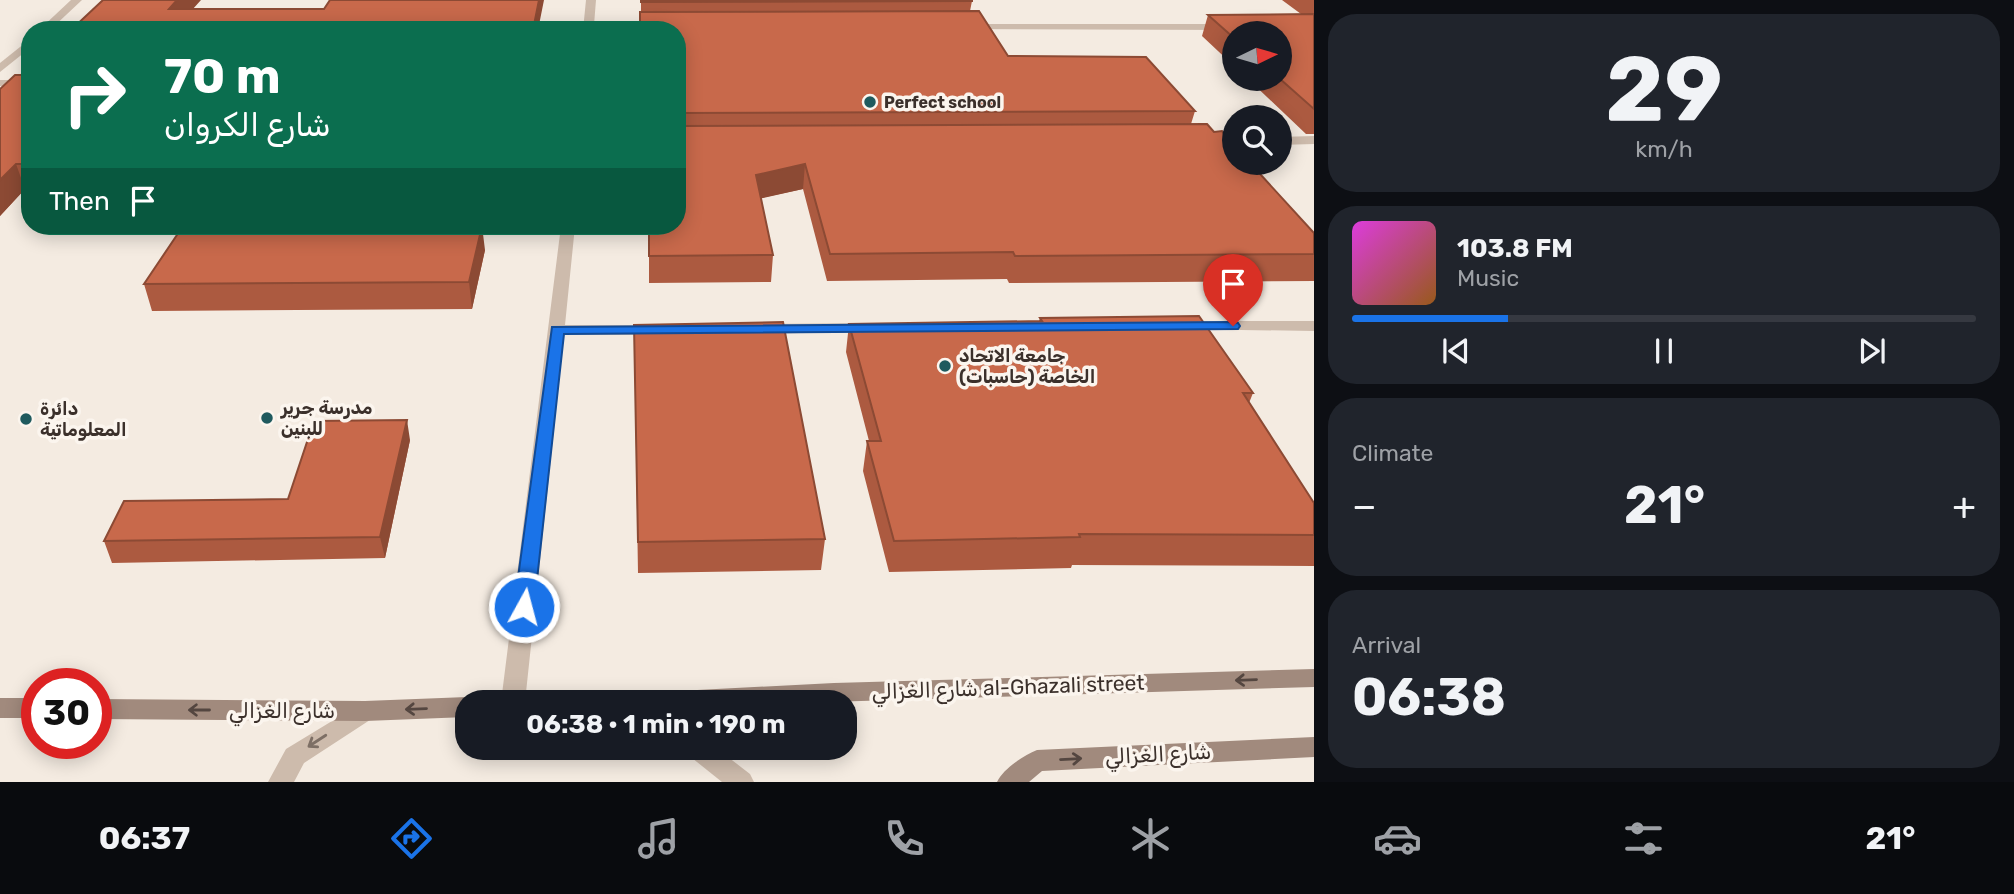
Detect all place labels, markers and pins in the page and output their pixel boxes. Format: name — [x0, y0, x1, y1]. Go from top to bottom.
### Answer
place label: Perfect school — [884, 93, 1001, 112]
marker: Perfect school — [862, 94, 878, 110]
pin — [1203, 254, 1263, 326]
place label: جامعة الاتحاد الخاصة (حاسبات) — [959, 345, 1095, 388]
marker: جامعة الاتحاد الخاصة (حاسبات) — [937, 358, 953, 374]
place label: مدرسة جرير للبنين — [280, 397, 372, 440]
place label: دائرة المعلوماتية — [40, 398, 127, 441]
marker: مدرسة جرير للبنين — [259, 410, 275, 426]
marker: دائرة المعلوماتية — [18, 411, 34, 427]

